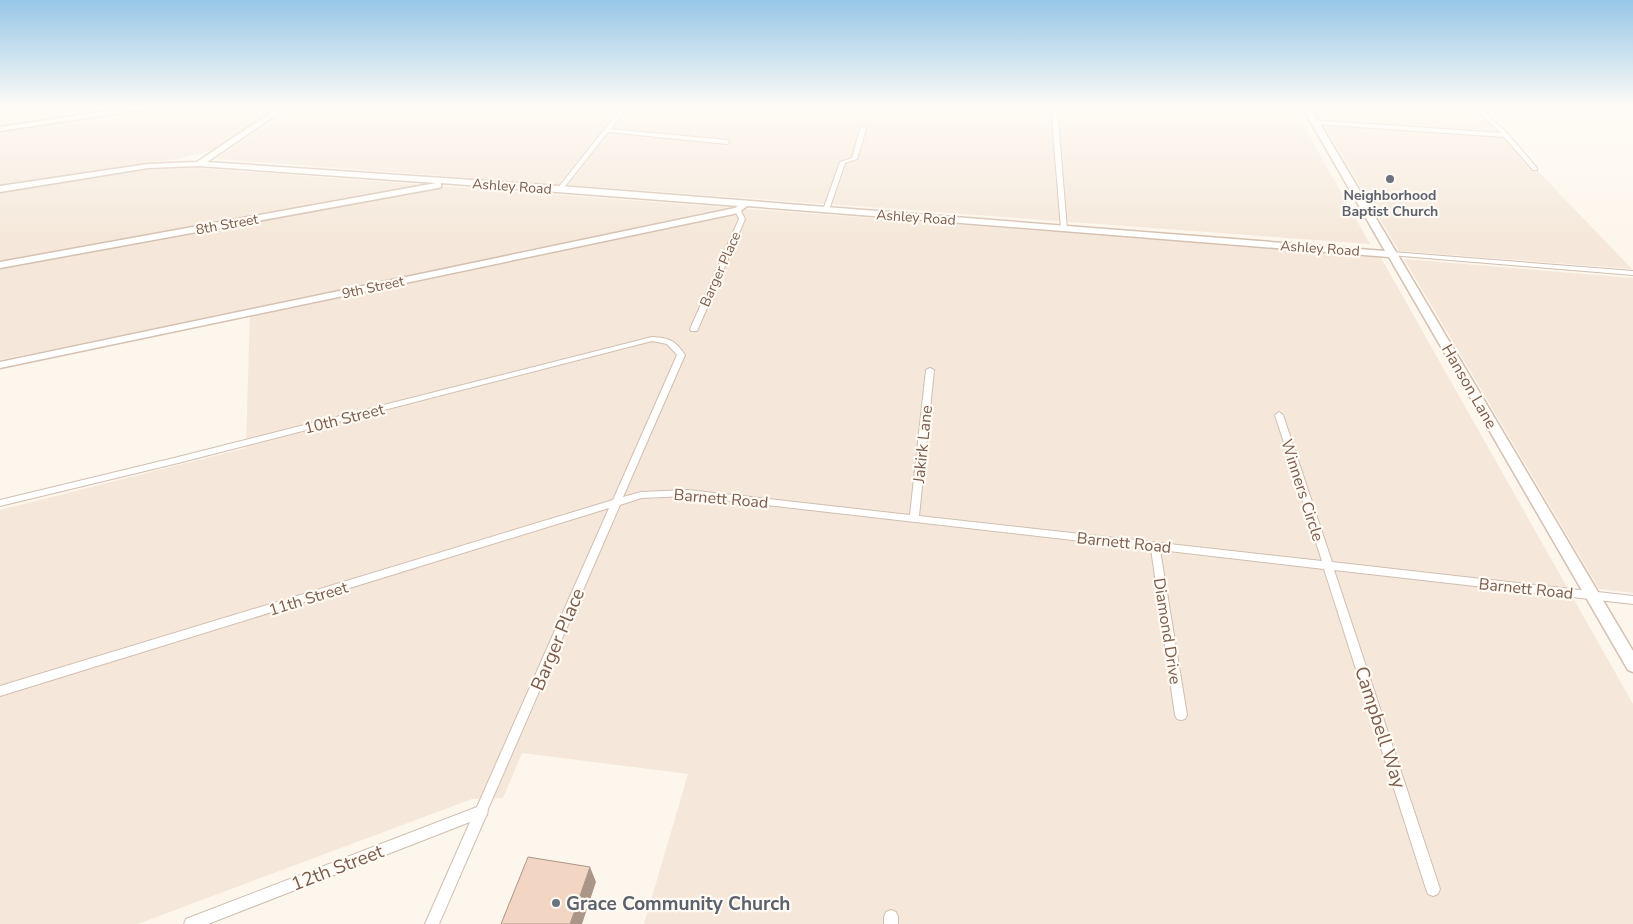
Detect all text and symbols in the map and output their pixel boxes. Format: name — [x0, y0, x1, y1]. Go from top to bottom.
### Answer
marker: Neighborhood Baptist Church — [1384, 173, 1396, 185]
street label: Ashley Road — [472, 174, 552, 199]
place label: Neighborhood Baptist Church — [1342, 186, 1438, 221]
street label: Ashley Road — [876, 205, 956, 230]
street label: 8th Street — [194, 210, 260, 239]
street label: Barger Place — [695, 229, 745, 310]
street label: Ashley Road — [1280, 236, 1360, 261]
street label: 9th Street — [340, 272, 406, 303]
street label: Hanson Lane — [1436, 340, 1502, 433]
street label: 10th Street — [302, 398, 387, 440]
street label: Jakirk Lane — [908, 404, 938, 485]
street label: Winners Circle — [1275, 436, 1329, 544]
street label: Barnett Road — [673, 484, 769, 514]
street label: Barnett Road — [1076, 527, 1172, 559]
street label: Barnett Road — [1478, 573, 1574, 605]
street label: 11th Street — [266, 576, 351, 621]
street label: Diamond Drive — [1148, 577, 1186, 686]
street label: Barger Place — [525, 584, 591, 695]
street label: Campbell Way — [1348, 663, 1412, 792]
street label: 12th Street — [287, 838, 388, 897]
place label: Grace Community Church — [566, 891, 790, 917]
marker: Grace Community Church — [550, 897, 562, 909]

